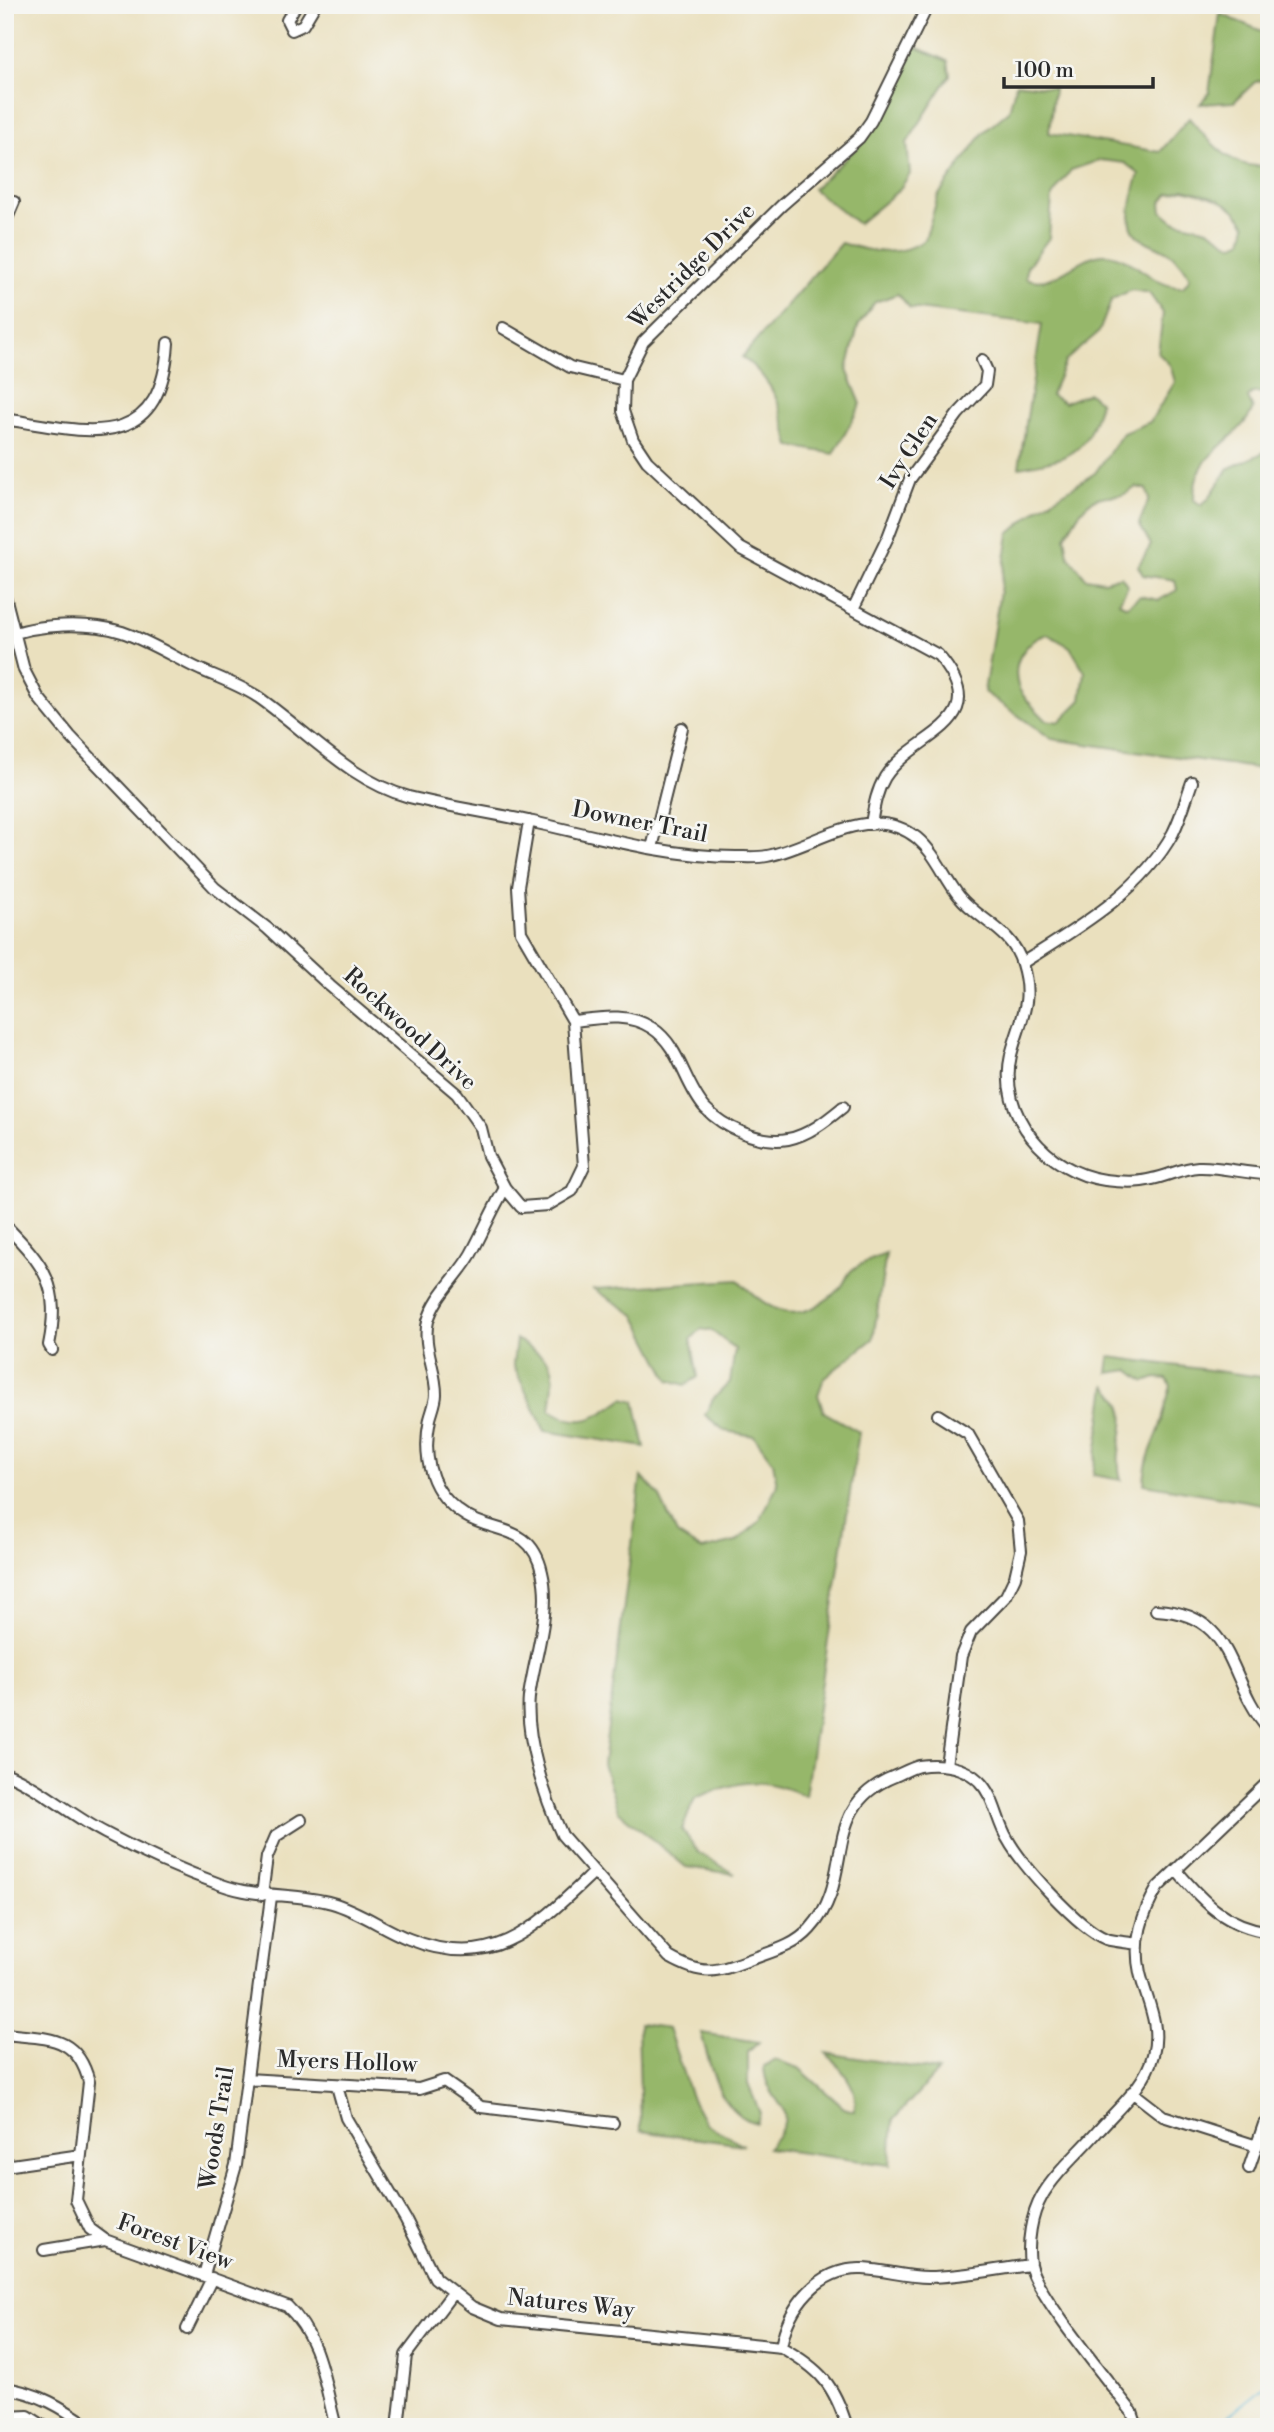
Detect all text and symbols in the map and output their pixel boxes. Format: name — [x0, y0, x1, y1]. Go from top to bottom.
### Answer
scale bar — [1004, 46, 1153, 90]
text: 100 m — [1015, 58, 1074, 84]
street label: Westridge Drive — [622, 197, 761, 336]
street label: Ivy Glen — [874, 407, 944, 494]
street label: Downer Trail — [570, 795, 710, 849]
street label: Rockwood Drive — [337, 962, 483, 1096]
street label: Myers Hollow — [276, 2046, 419, 2078]
street label: Woods Trail — [193, 2064, 241, 2192]
street label: Forest View — [113, 2208, 238, 2276]
street label: Natures Way — [506, 2283, 637, 2325]

